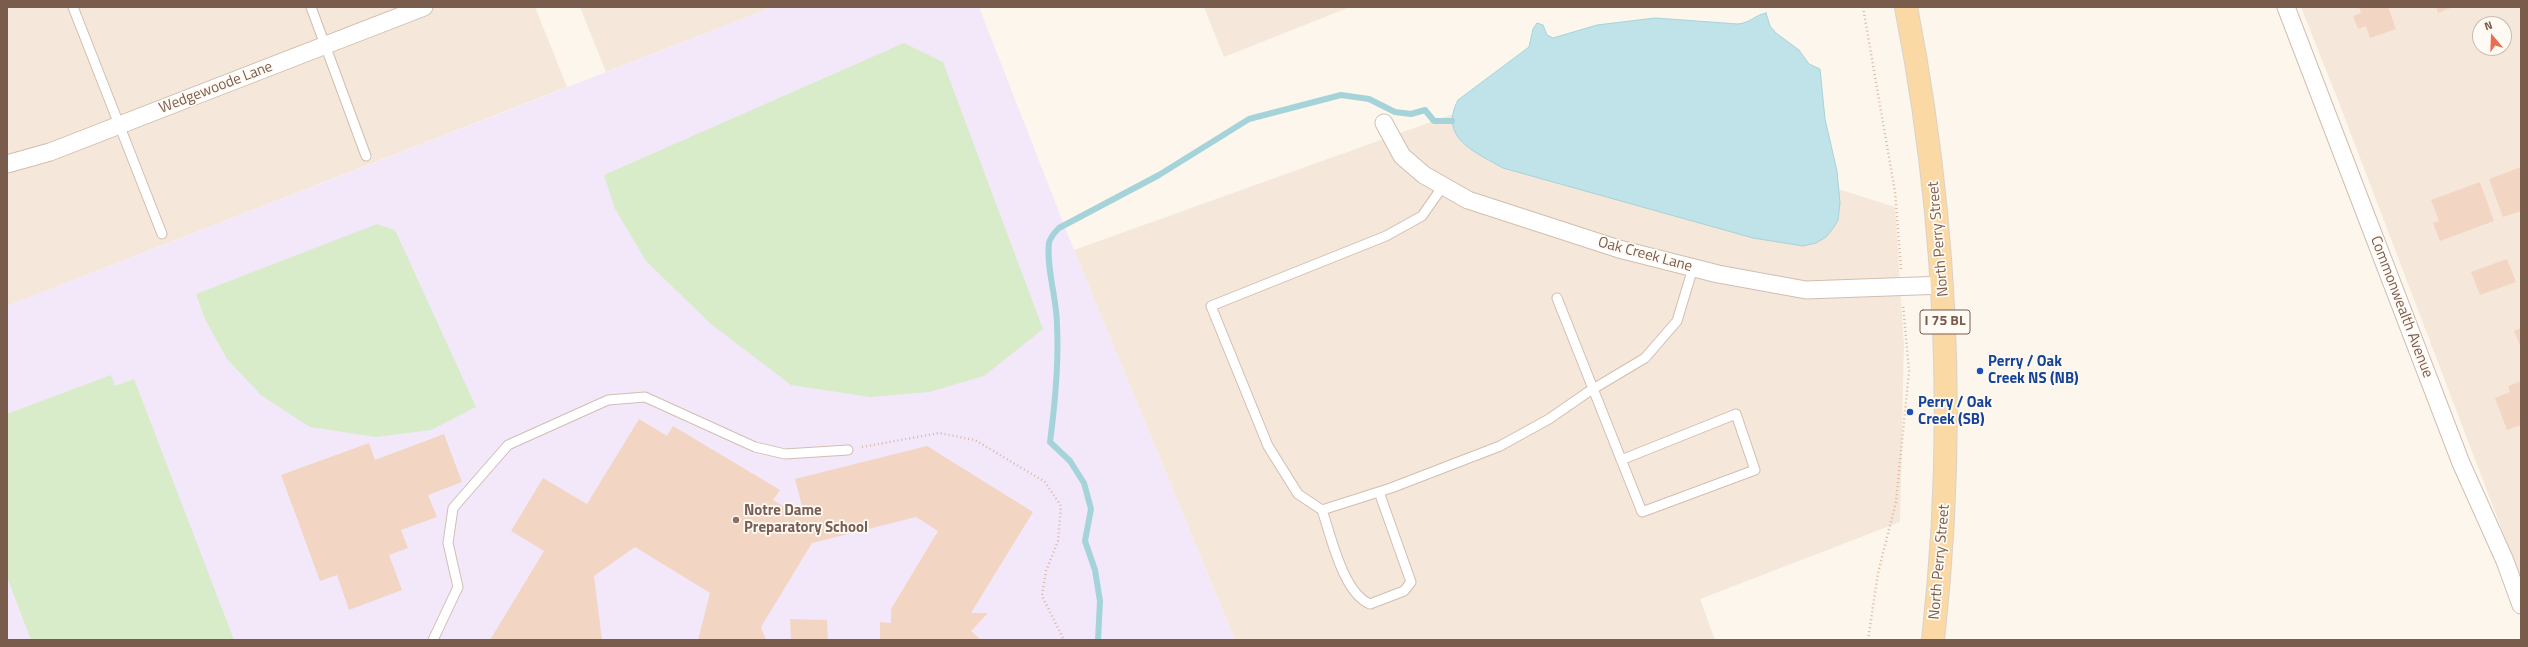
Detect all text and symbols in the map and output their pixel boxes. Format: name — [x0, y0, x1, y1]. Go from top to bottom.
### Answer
north arrow — [2472, 16, 2512, 56]
text: N — [2482, 17, 2495, 34]
street label: Wedgewoode Lane — [157, 58, 275, 118]
street label: North Perry Street — [1925, 181, 1953, 297]
street label: Oak Creek Lane — [1596, 234, 1694, 276]
street label: Commonwealth Avenue — [2366, 234, 2436, 380]
road number: I 75 BL — [1920, 310, 1970, 334]
place label: Perry / Oak Creek NS (NB) — [1988, 353, 2079, 388]
marker: Perry / Oak Creek NS (NB) — [1975, 366, 1985, 376]
place label: Perry / Oak Creek (SB) — [1918, 394, 1992, 429]
marker: Perry / Oak Creek (SB) — [1905, 407, 1915, 417]
place label: Notre Dame Preparatory School — [744, 502, 868, 537]
street label: North Perry Street — [1926, 504, 1954, 620]
marker: Notre Dame Preparatory School — [731, 515, 741, 525]

